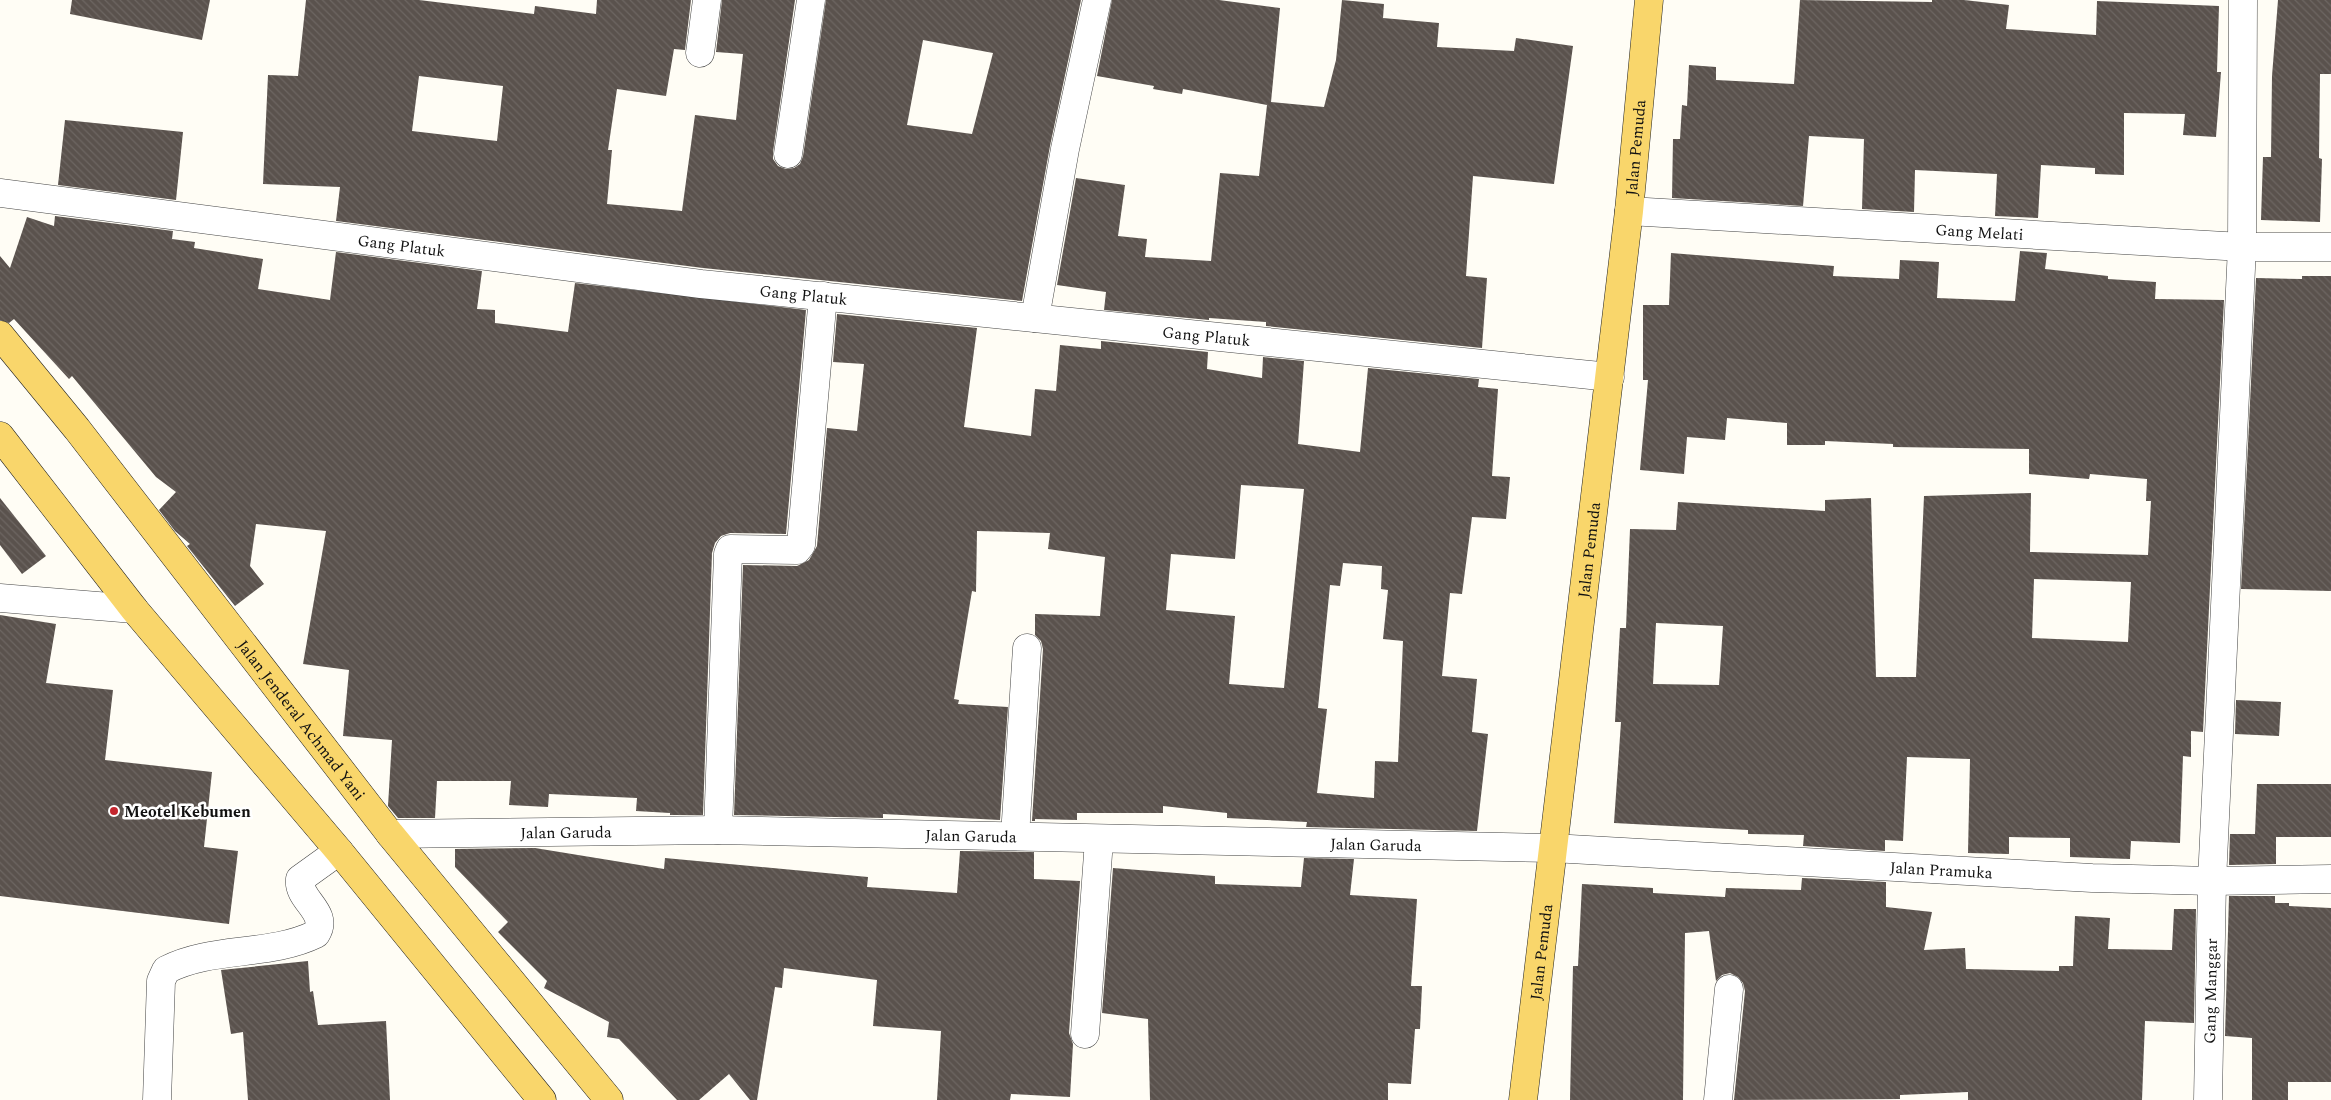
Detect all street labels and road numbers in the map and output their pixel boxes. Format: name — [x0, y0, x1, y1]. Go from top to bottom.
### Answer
street label: Jalan Pemuda — [1620, 98, 1653, 197]
street label: Gang Melati — [1934, 218, 2024, 247]
street label: Gang Platuk — [356, 229, 447, 264]
street label: Gang Platuk — [758, 279, 849, 312]
street label: Gang Platuk — [1161, 320, 1252, 353]
street label: Jalan Pemuda — [1572, 500, 1607, 599]
street label: Jalan Jenderal Achmad Yani — [231, 635, 371, 806]
street label: Jalan Garuda — [520, 820, 612, 845]
street label: Jalan Garuda — [925, 823, 1017, 849]
street label: Jalan Garuda — [1330, 832, 1422, 858]
street label: Jalan Pramuka — [1889, 856, 1993, 885]
street label: Jalan Pemuda — [1524, 903, 1559, 1002]
street label: Gang Manggar — [2198, 938, 2224, 1044]

